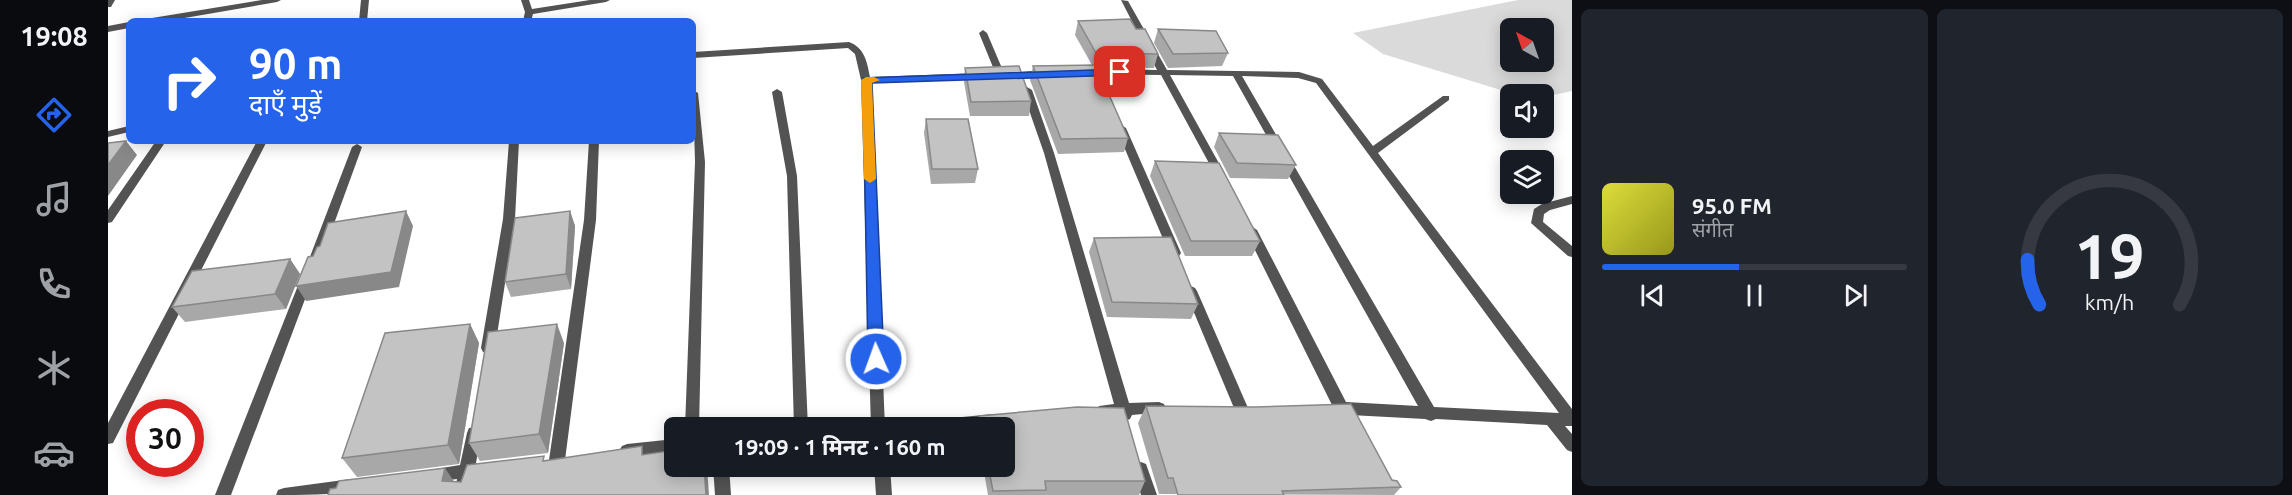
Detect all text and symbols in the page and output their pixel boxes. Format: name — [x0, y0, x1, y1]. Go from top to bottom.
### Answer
north arrow — [1500, 18, 1554, 72]
map controls — [1500, 18, 1554, 204]
text: 19:08 — [20, 21, 88, 51]
text: 90 m — [249, 40, 343, 87]
icon: right — [150, 42, 228, 120]
pin — [1094, 46, 1145, 97]
icon: arrive — [1103, 55, 1136, 88]
button: sound — [1500, 84, 1554, 138]
text: दाएँ मुड़ें — [249, 89, 322, 119]
icon: directions — [33, 94, 75, 136]
button: layers — [1500, 150, 1554, 204]
icon: music — [33, 178, 75, 220]
text: 95.0 FM — [1692, 193, 1772, 218]
text: संगीत — [1692, 218, 1733, 241]
text: 19 — [2075, 221, 2145, 291]
icon: phone — [33, 263, 75, 305]
icon: previous — [1636, 279, 1669, 312]
icon: pause — [1738, 279, 1771, 312]
icon: next — [1839, 279, 1872, 312]
text: km/h — [2085, 290, 2134, 314]
position arrow — [844, 327, 908, 391]
icon: climate — [33, 347, 75, 389]
speed limit sign: 30 — [126, 399, 204, 477]
icon: car — [33, 432, 75, 474]
text: 19:09 · 1 मिनट · 160 m — [734, 434, 945, 459]

